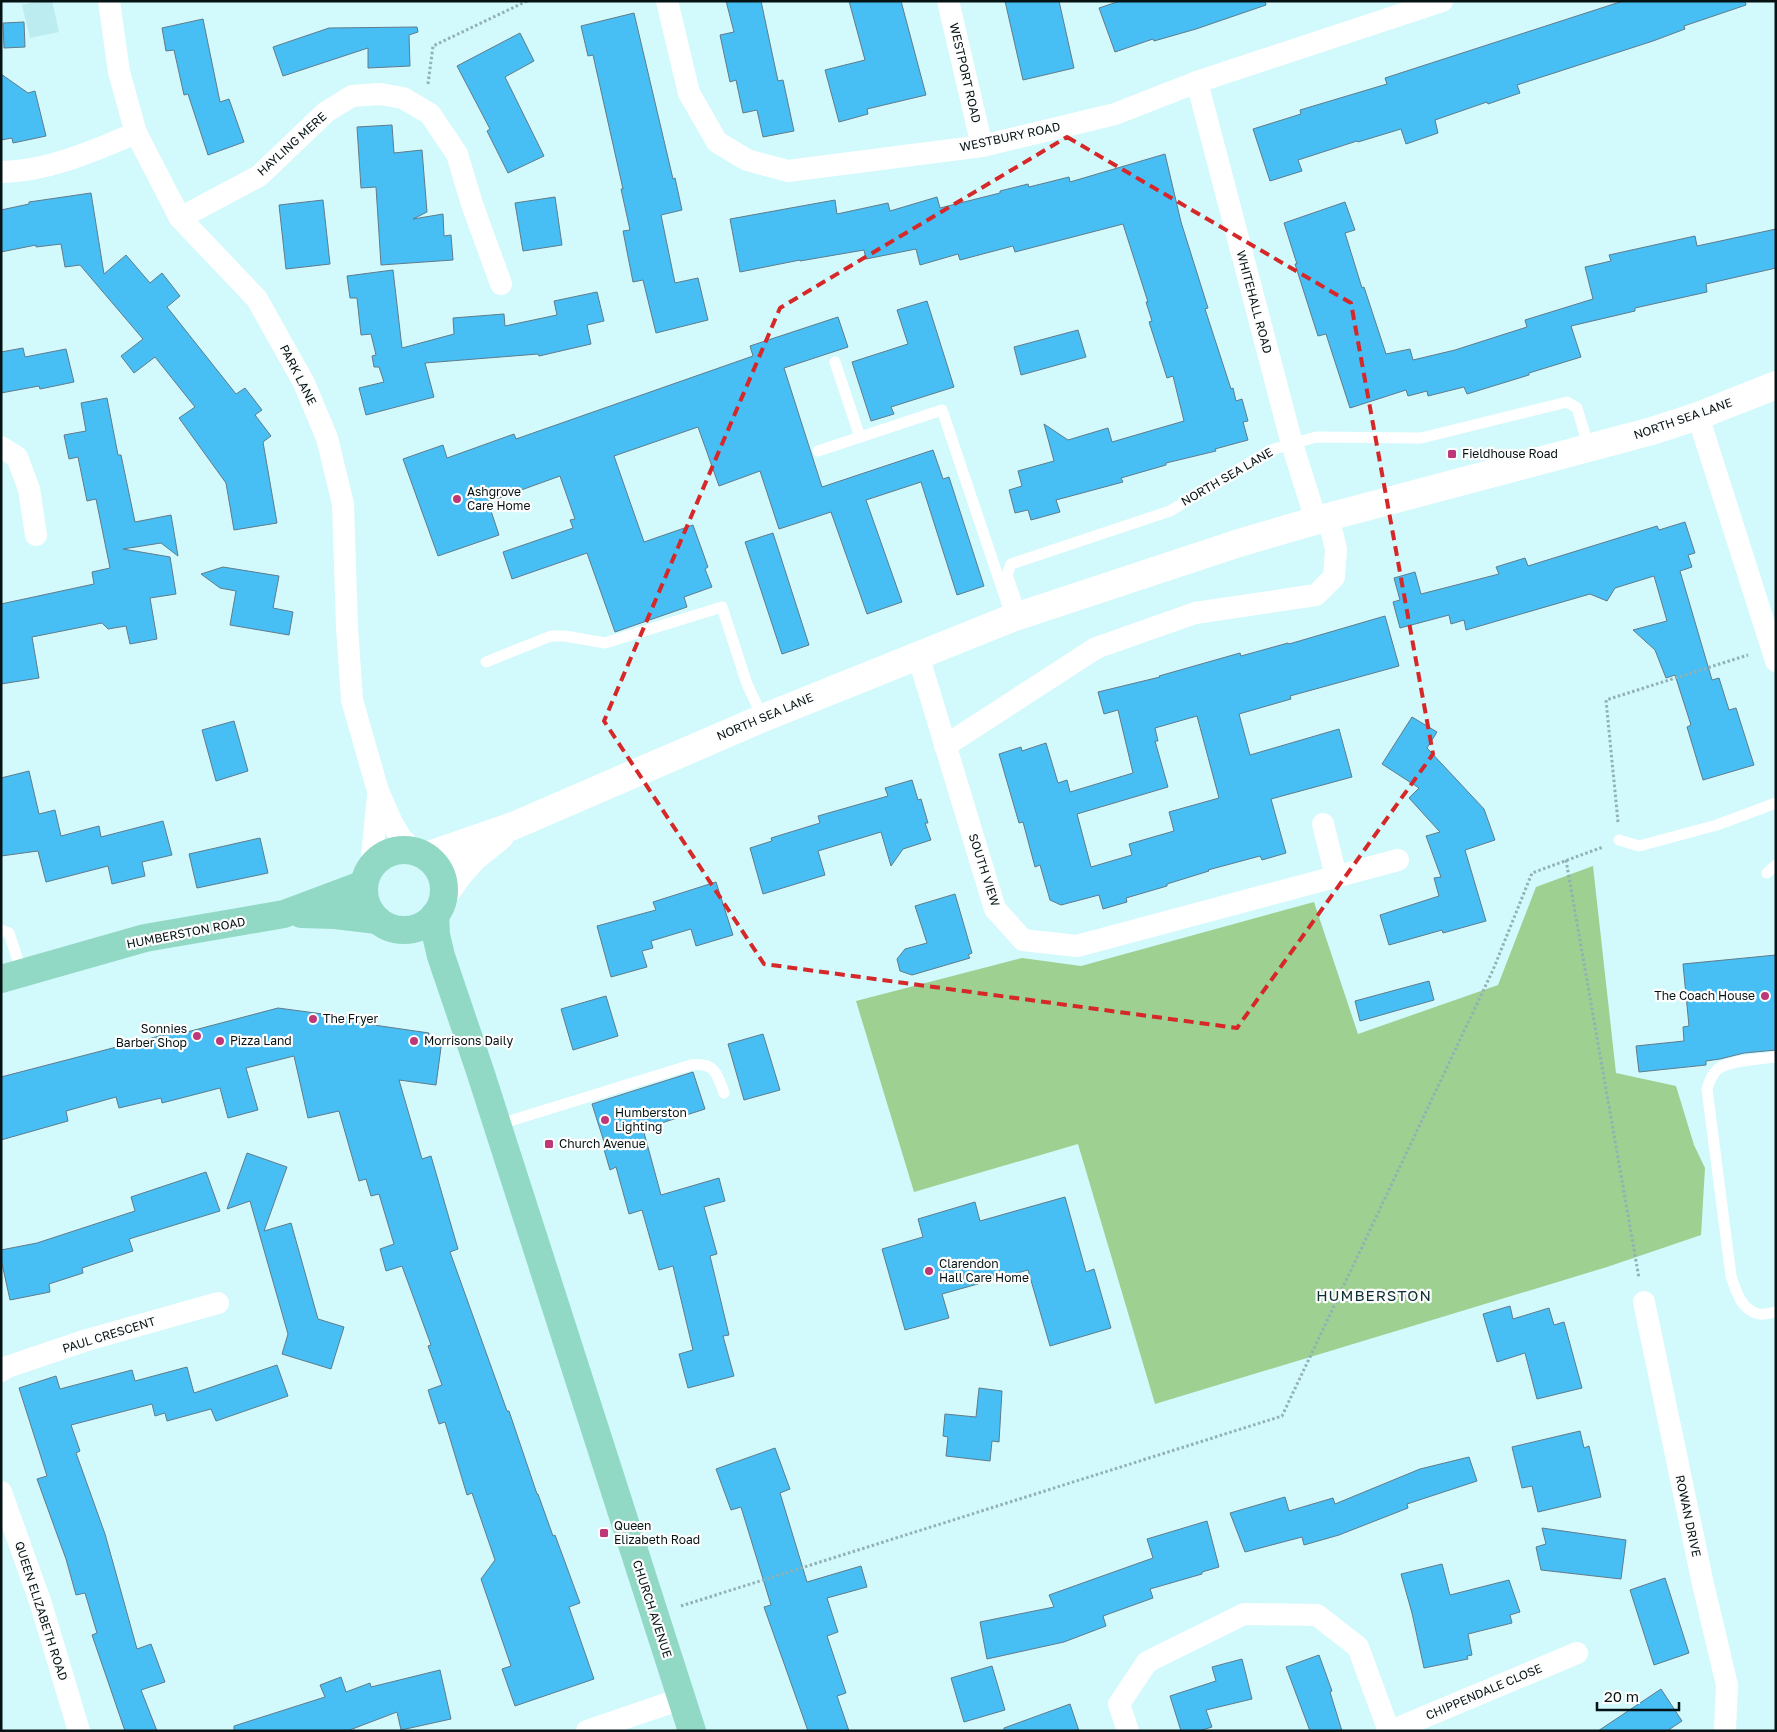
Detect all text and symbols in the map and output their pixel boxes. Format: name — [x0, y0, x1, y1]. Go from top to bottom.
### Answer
street label: WESTPORT ROAD — [947, 21, 984, 124]
street label: HAYLING MERE — [254, 109, 329, 179]
street label: WESTBURY ROAD — [958, 119, 1062, 154]
street label: WHITEHALL ROAD — [1233, 249, 1275, 355]
street label: PARK LANE — [277, 342, 320, 408]
street label: NORTH SEA LANE — [1632, 395, 1734, 442]
street label: NORTH SEA LANE — [1178, 444, 1275, 509]
place label: Fieldhouse Road — [1462, 446, 1558, 461]
marker: Fieldhouse Road — [1446, 448, 1458, 460]
place label: Ashgrove Care Home — [467, 484, 530, 513]
marker: Ashgrove Care Home — [451, 493, 463, 505]
street label: NORTH SEA LANE — [714, 689, 815, 744]
street label: SOUTH VIEW — [966, 832, 1003, 909]
street label: HUMBERSTON ROAD — [125, 914, 247, 951]
place label: The Coach House — [1654, 988, 1755, 1003]
marker: The Coach House — [1759, 990, 1771, 1002]
place label: The Fryer — [323, 1011, 378, 1026]
marker: The Fryer — [307, 1013, 319, 1025]
place label: Sonnies Barber Shop — [116, 1021, 187, 1050]
marker: Sonnies Barber Shop — [191, 1030, 203, 1042]
place label: Pizza Land — [230, 1033, 292, 1048]
place label: Morrisons Daily — [424, 1033, 513, 1048]
marker: Pizza Land — [214, 1035, 226, 1047]
marker: Morrisons Daily — [408, 1035, 420, 1047]
place label: Humberston Lighting — [615, 1105, 687, 1134]
marker: Humberston Lighting — [599, 1114, 611, 1126]
place label: Church Avenue — [559, 1136, 646, 1151]
marker: Church Avenue — [543, 1138, 555, 1150]
place label: Clarendon Hall Care Home — [939, 1256, 1029, 1285]
marker: Clarendon Hall Care Home — [923, 1265, 935, 1277]
district label: HUMBERSTON — [1316, 1286, 1432, 1304]
street label: PAUL CRESCENT — [60, 1313, 158, 1356]
street label: ROWAN DRIVE — [1672, 1473, 1705, 1558]
place label: Queen Elizabeth Road — [614, 1518, 700, 1547]
marker: Queen Elizabeth Road — [598, 1527, 610, 1539]
street label: QUEEN ELIZABETH ROAD — [12, 1539, 71, 1683]
street label: CHURCH AVENUE — [630, 1558, 675, 1660]
street label: CHIPPENDALE CLOSE — [1423, 1660, 1544, 1723]
scale bar — [1597, 1680, 1680, 1712]
text: 20 m — [1604, 1687, 1639, 1705]

